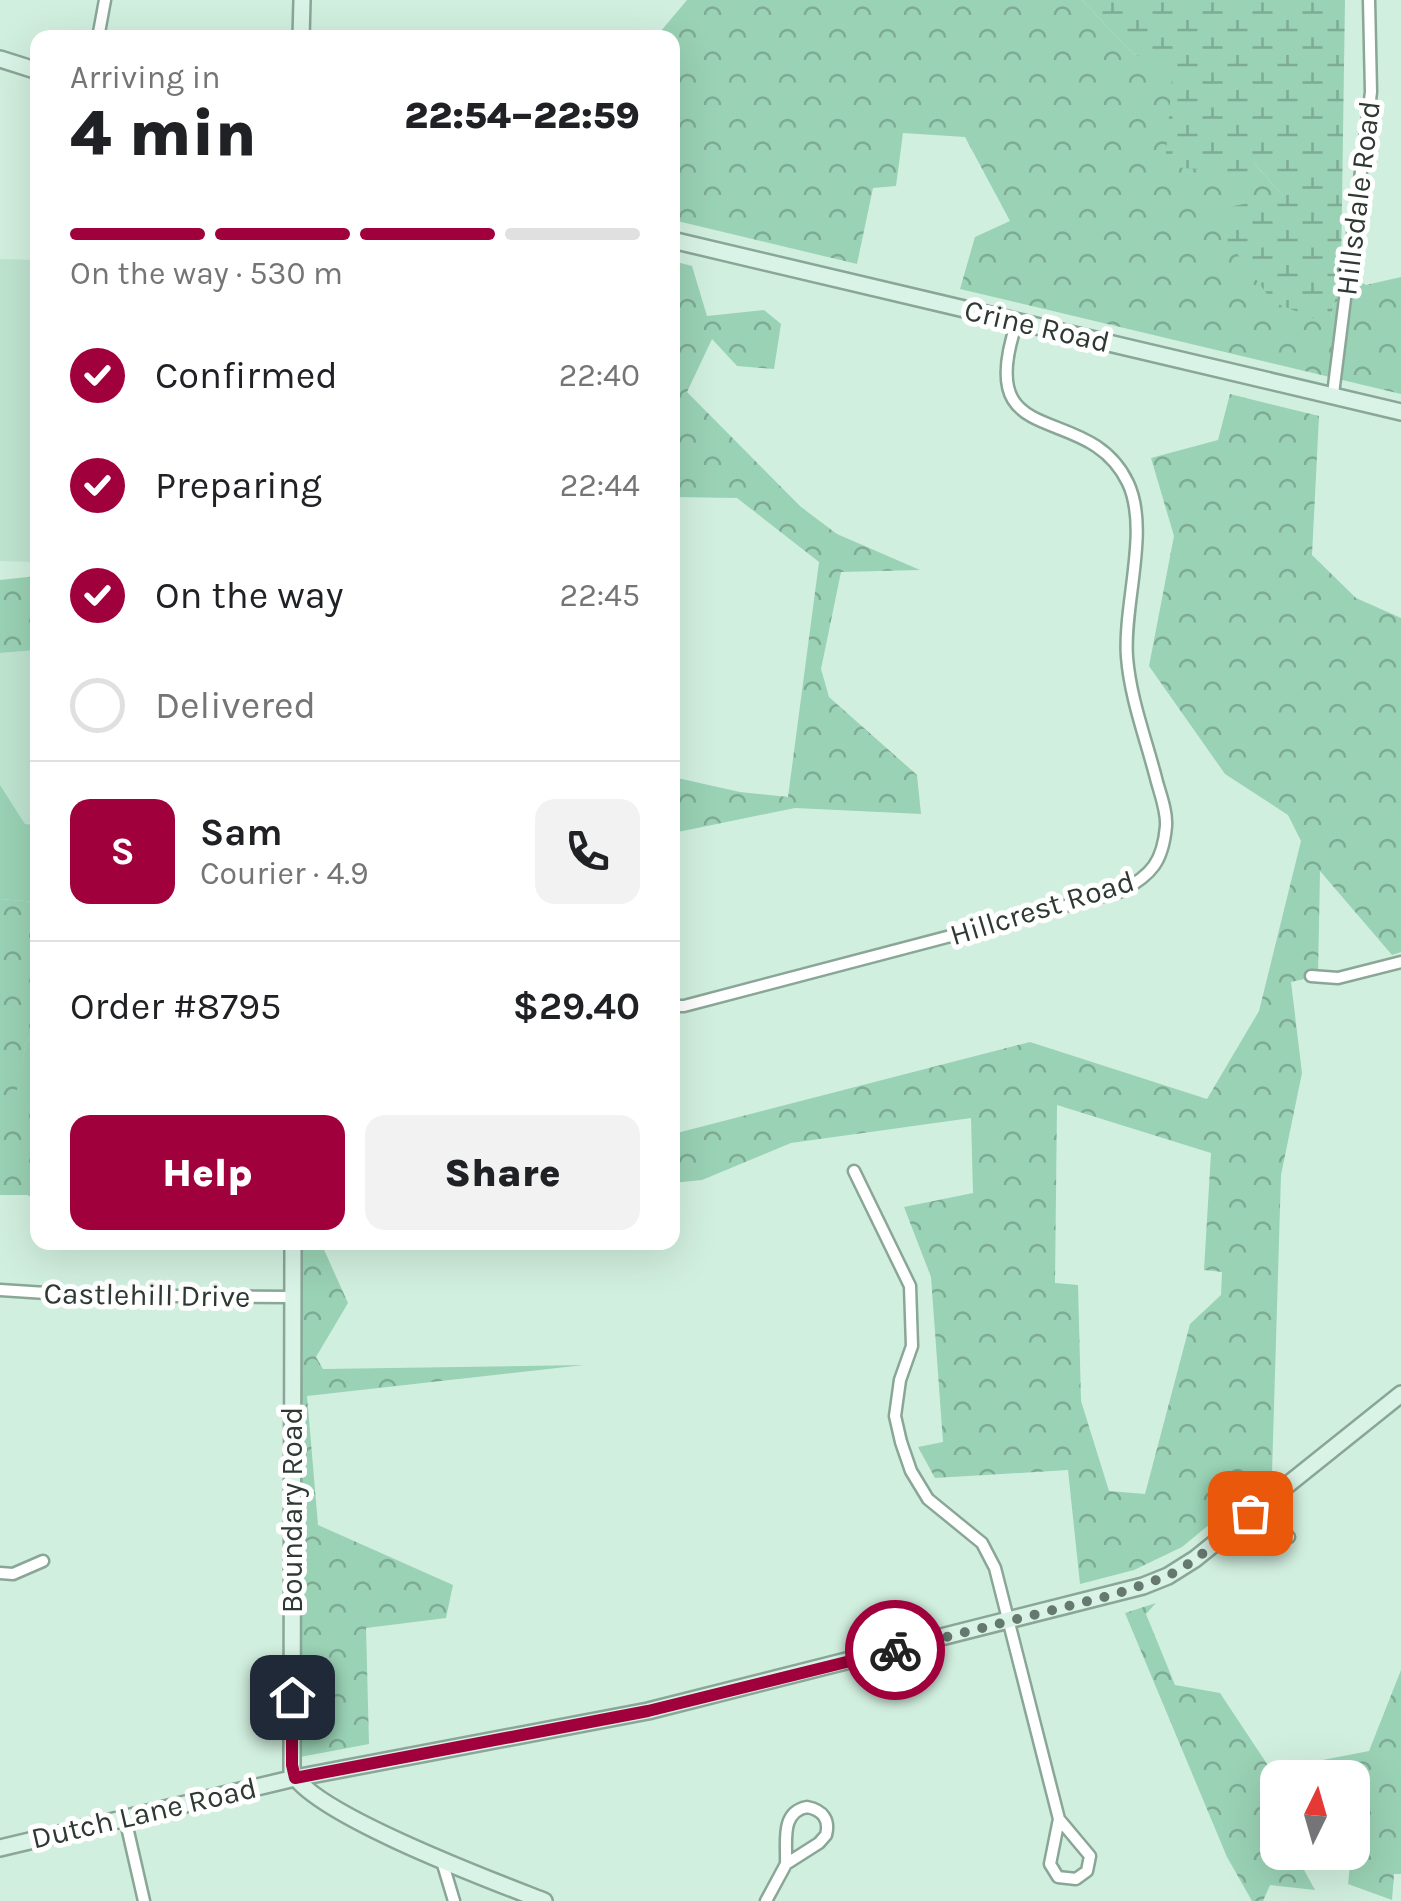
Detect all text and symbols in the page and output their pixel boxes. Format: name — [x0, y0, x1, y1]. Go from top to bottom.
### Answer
text: Arriving in — [70, 59, 221, 96]
text: 22:54–22:59 — [404, 93, 640, 138]
text: 4 min — [70, 95, 257, 171]
street label: Hillsdale Road — [1328, 99, 1388, 297]
text: On the way · 530 m — [70, 255, 343, 292]
street label: Crine Road — [961, 292, 1113, 360]
icon: check — [70, 348, 125, 403]
text: Confirmed — [155, 353, 338, 398]
text: 22:40 — [559, 357, 640, 394]
icon: check — [70, 458, 125, 513]
text: Preparing — [155, 463, 322, 508]
text: 22:44 — [560, 467, 640, 504]
icon: check — [70, 568, 125, 623]
text: On the way — [155, 573, 343, 618]
text: 22:45 — [560, 577, 640, 614]
text: Delivered — [155, 683, 316, 728]
button: phone — [535, 799, 640, 904]
text: Sam — [200, 810, 283, 855]
text: S — [110, 829, 135, 874]
text: Courier · 4.9 — [200, 855, 369, 892]
street label: Hillcrest Road — [946, 863, 1138, 953]
text: Order #8795 — [70, 984, 282, 1029]
text: $29.40 — [513, 984, 640, 1029]
button: Help — [70, 1115, 345, 1230]
button: Share — [365, 1115, 640, 1230]
street label: Castlehill Drive — [43, 1275, 251, 1315]
street label: Boundary Road — [274, 1407, 310, 1613]
pin — [1208, 1471, 1293, 1556]
icon: bag — [1223, 1486, 1278, 1541]
courier — [845, 1600, 945, 1700]
icon: bike — [868, 1623, 923, 1678]
pin — [250, 1655, 335, 1740]
icon: home — [265, 1670, 320, 1725]
north arrow — [1260, 1760, 1370, 1870]
map controls — [1260, 1760, 1370, 1870]
street label: Dutch Lane Road — [28, 1770, 260, 1856]

